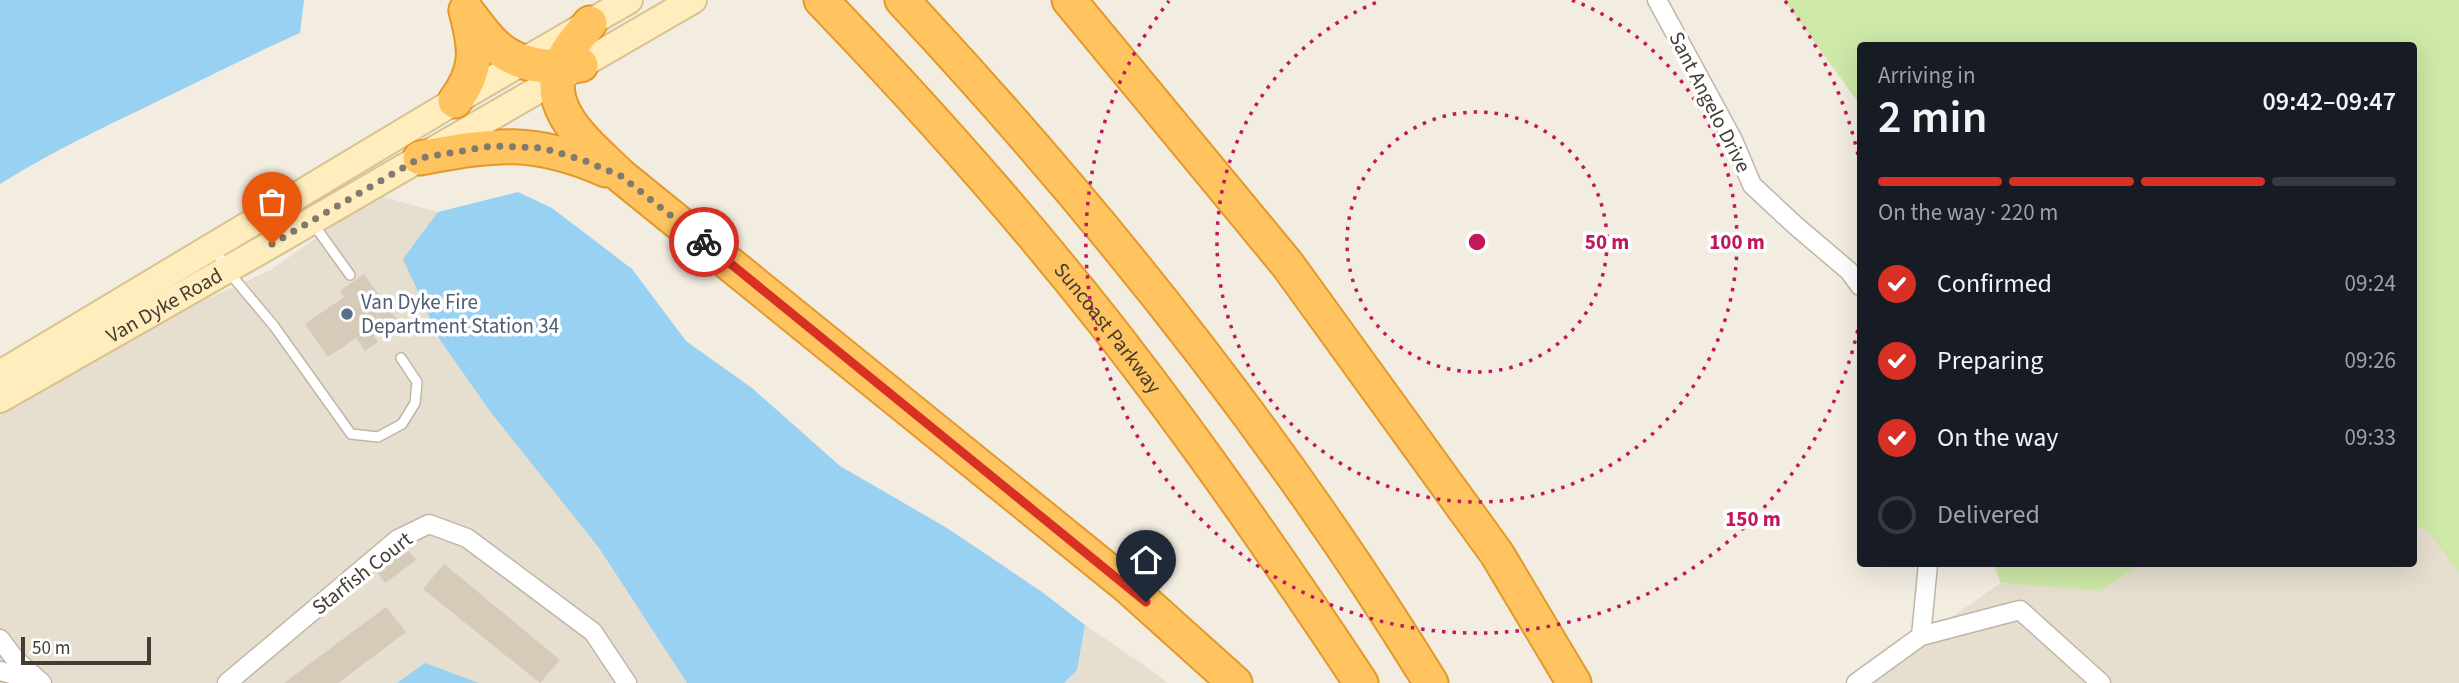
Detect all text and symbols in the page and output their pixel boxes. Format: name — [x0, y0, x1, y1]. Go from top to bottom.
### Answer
street label: Sant Angelo Drive — [1662, 26, 1758, 178]
text: Arriving in — [1878, 59, 1976, 92]
text: 09:42–09:47 — [2263, 83, 2396, 120]
text: 2 min — [1878, 85, 1987, 150]
pin — [242, 172, 302, 244]
icon: bag — [253, 183, 291, 221]
text: On the way · 220 m — [1878, 196, 2058, 229]
courier — [669, 207, 739, 277]
icon: bike — [685, 223, 723, 261]
text: 50 m — [1585, 227, 1629, 257]
text: 100 m — [1709, 227, 1765, 257]
centre of rings — [1465, 230, 1489, 254]
street label: Suncoast Parkway — [1047, 256, 1169, 400]
street label: Van Dyke Road — [101, 260, 228, 350]
icon: check — [1878, 265, 1916, 303]
text: Confirmed — [1937, 265, 2052, 302]
text: 09:24 — [2345, 267, 2396, 300]
place label: Van Dyke Fire Department Station 34 — [361, 287, 559, 341]
marker: Van Dyke Fire Department Station 34 — [339, 306, 355, 322]
icon: check — [1878, 342, 1916, 380]
text: Preparing — [1937, 342, 2043, 379]
text: 09:26 — [2345, 344, 2396, 377]
icon: check — [1878, 419, 1916, 457]
text: On the way — [1937, 419, 2058, 456]
text: 09:33 — [2345, 421, 2396, 454]
text: Delivered — [1937, 496, 2040, 533]
text: 150 m — [1725, 504, 1781, 534]
street label: Starfish Court — [305, 524, 419, 622]
pin — [1116, 530, 1176, 602]
icon: home — [1127, 541, 1165, 579]
scale bar — [21, 634, 150, 666]
text: 50 m — [32, 635, 70, 662]

